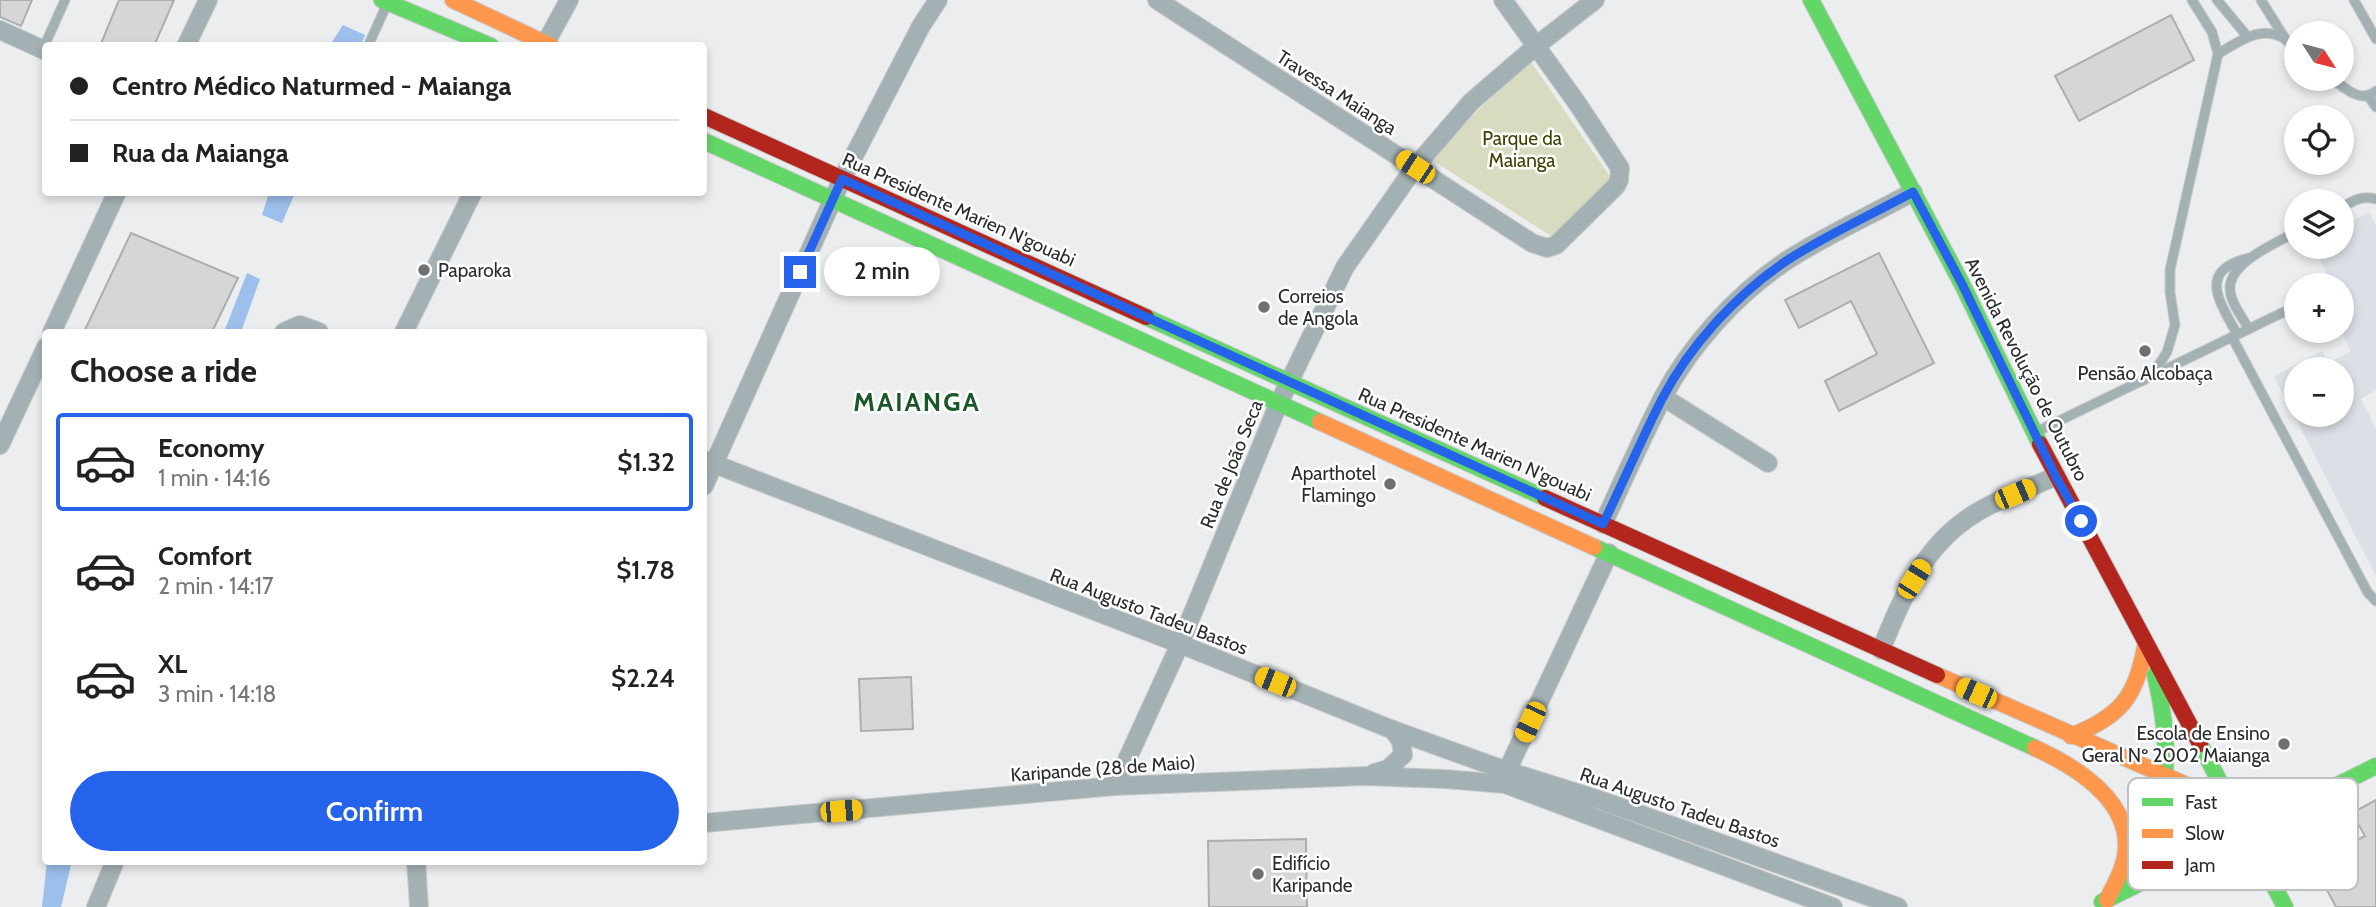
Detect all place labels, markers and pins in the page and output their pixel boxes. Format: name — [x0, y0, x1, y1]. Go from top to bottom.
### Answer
place label: Paparoka — [438, 259, 511, 282]
marker: Paparoka — [416, 262, 432, 278]
place label: Correios de Angola — [1278, 285, 1358, 330]
marker: Correios de Angola — [1256, 299, 1272, 315]
marker: Pensão Alcobaça — [2137, 343, 2153, 359]
place label: Pensão Alcobaça — [2078, 362, 2213, 385]
place label: Aparthotel Flamingo — [1291, 462, 1377, 507]
marker: Aparthotel Flamingo — [1382, 476, 1398, 492]
place label: Escola de Ensino Geral Nº 2002 Maianga — [2082, 722, 2270, 767]
marker: Escola de Ensino Geral Nº 2002 Maianga — [2276, 736, 2292, 752]
place label: Edifício Karipande — [1272, 852, 1353, 897]
marker: Edifício Karipande — [1250, 866, 1266, 882]

